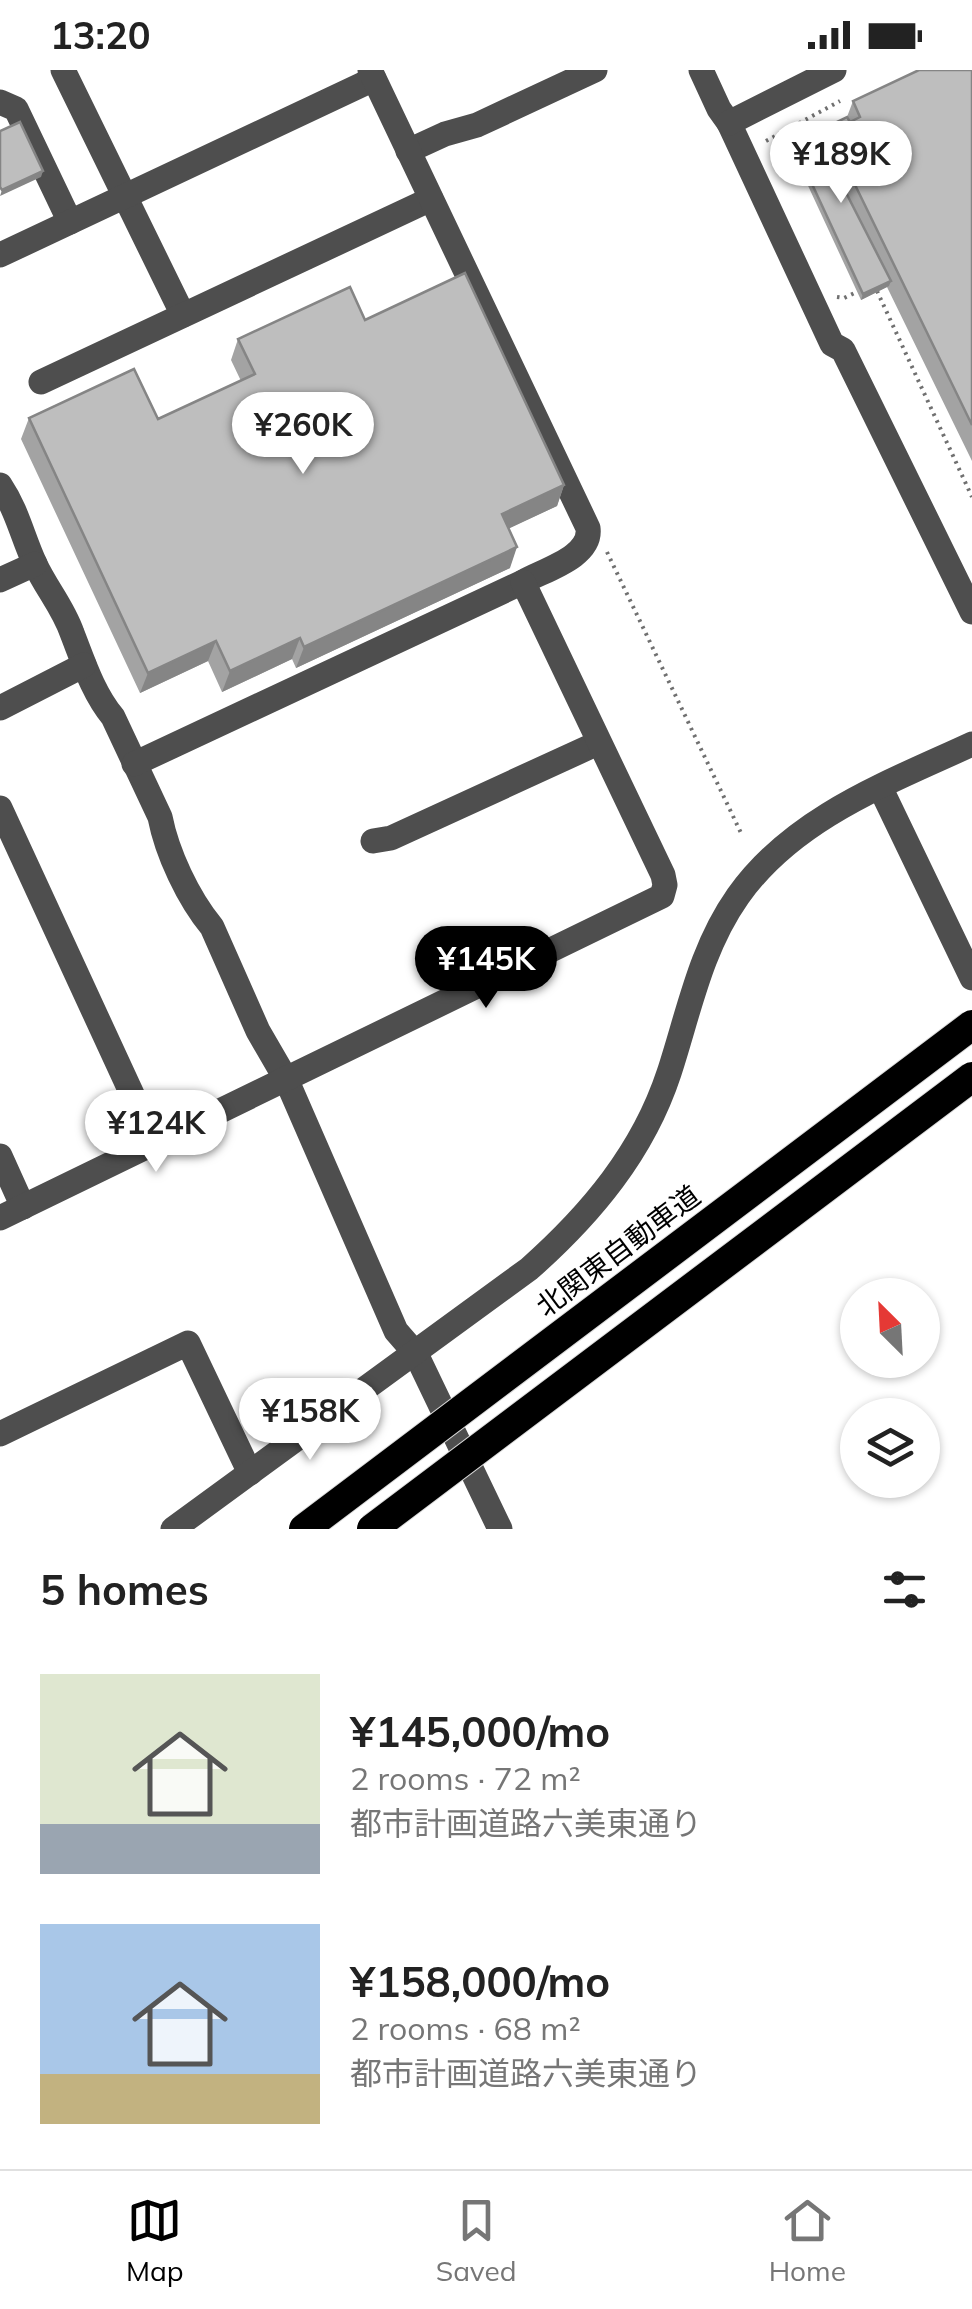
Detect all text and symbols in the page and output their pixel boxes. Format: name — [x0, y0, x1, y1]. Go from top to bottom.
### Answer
text: 13:20 — [50, 11, 151, 59]
pin: ¥189K — [771, 121, 911, 206]
text: ¥189K — [792, 133, 890, 173]
pin: ¥260K — [233, 392, 373, 477]
text: ¥260K — [254, 404, 352, 444]
pin: ¥145K — [416, 926, 556, 1011]
text: ¥145K — [437, 938, 535, 978]
pin: ¥124K — [86, 1090, 226, 1175]
text: ¥124K — [107, 1102, 205, 1142]
street label: 北関東自動車道 — [529, 1178, 707, 1324]
north arrow — [840, 1278, 940, 1378]
map controls — [840, 1278, 940, 1498]
pin: ¥158K — [240, 1378, 380, 1463]
text: ¥158K — [261, 1390, 359, 1430]
button: layers — [840, 1398, 940, 1498]
icon: filters — [877, 1562, 932, 1617]
text: 5 homes — [40, 1563, 209, 1616]
text: ¥145,000/mo — [350, 1705, 610, 1758]
icon: home — [120, 1714, 240, 1834]
text: 2 rooms · 72 m² — [350, 1758, 581, 1798]
text: 都市計画道路六美東通り — [350, 1803, 702, 1843]
text: ¥158,000/mo — [350, 1955, 610, 2008]
icon: home — [120, 1964, 240, 2084]
text: 2 rooms · 68 m² — [350, 2008, 581, 2048]
text: 都市計画道路六美東通り — [350, 2053, 702, 2093]
tab: Map — [126, 2193, 184, 2288]
tab: Saved — [436, 2193, 517, 2288]
tab: Home — [769, 2193, 846, 2288]

